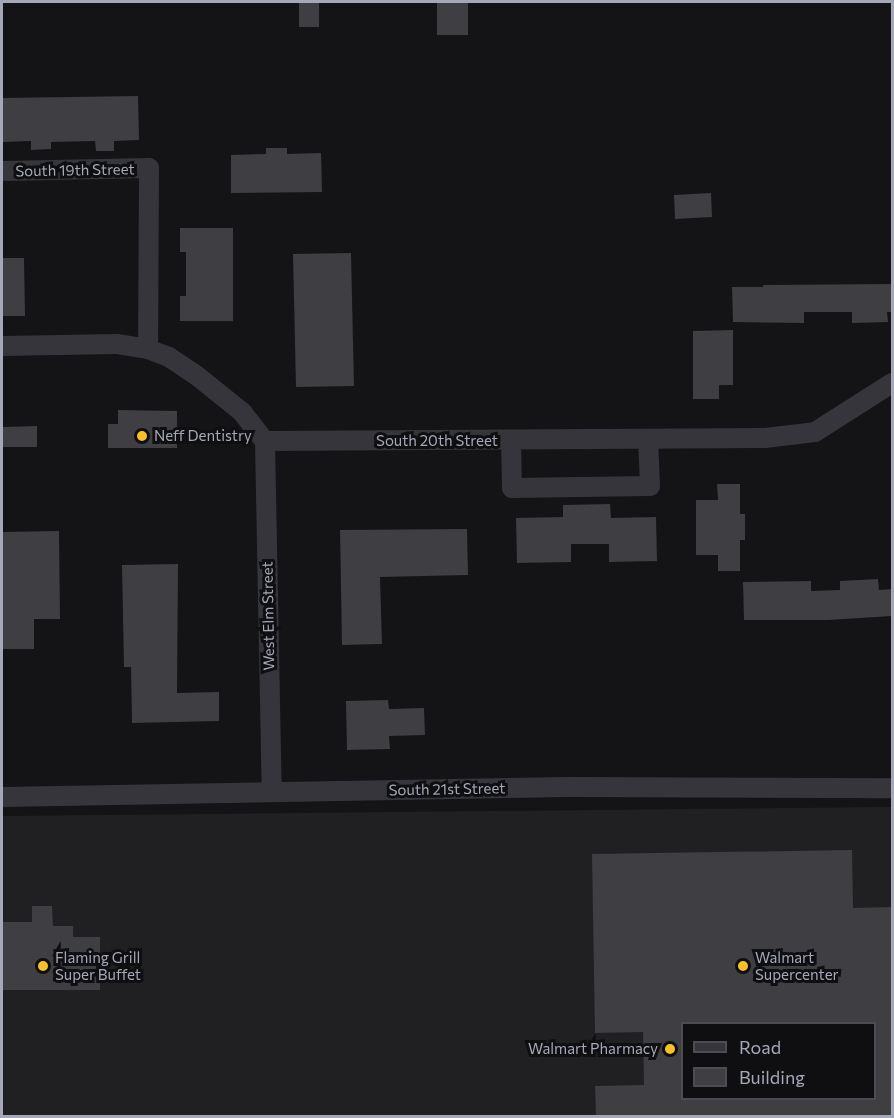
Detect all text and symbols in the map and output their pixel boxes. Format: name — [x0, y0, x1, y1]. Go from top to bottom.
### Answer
street label: South 19th Street — [15, 160, 135, 180]
place label: Neff Dentistry — [154, 427, 252, 445]
marker: Neff Dentistry — [135, 429, 149, 443]
street label: South 20th Street — [376, 432, 498, 450]
street label: West Elm Street — [258, 561, 278, 671]
street label: South 21st Street — [389, 779, 505, 799]
place label: Flaming Grill Super Buffet — [55, 948, 141, 983]
place label: Walmart Supercenter — [755, 948, 839, 983]
marker: Flaming Grill Super Buffet — [36, 959, 50, 973]
marker: Walmart Supercenter — [736, 959, 750, 973]
legend — [681, 1022, 876, 1100]
text: Road — [739, 1036, 781, 1058]
place label: Walmart Pharmacy — [528, 1040, 658, 1058]
marker: Walmart Pharmacy — [663, 1042, 677, 1056]
text: Building — [739, 1066, 805, 1088]

